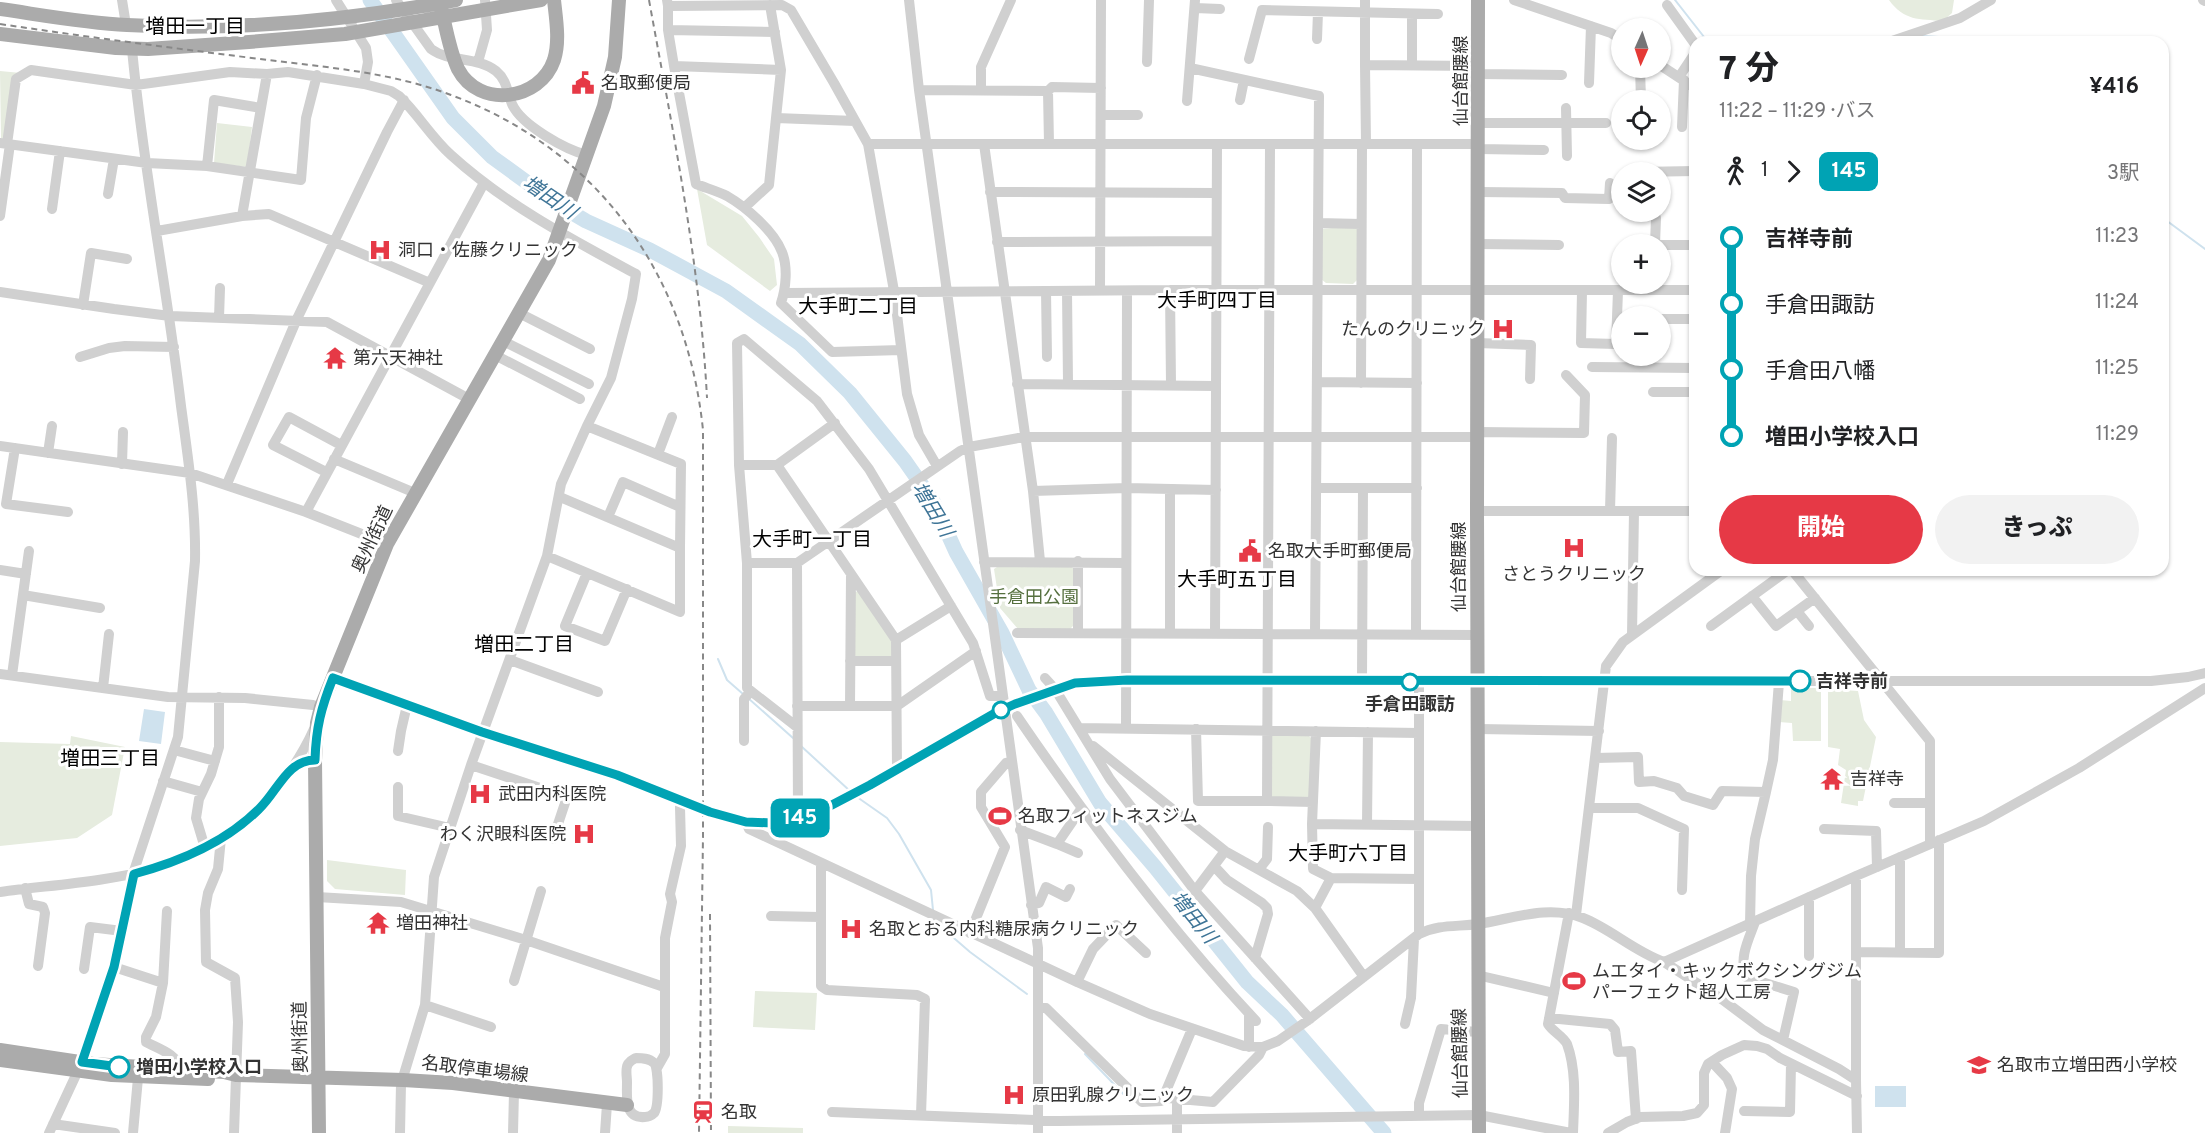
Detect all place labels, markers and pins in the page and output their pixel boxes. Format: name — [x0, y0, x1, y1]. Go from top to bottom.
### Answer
public building icon: 名取郵便局 — [570, 70, 596, 96]
place label: 名取郵便局 — [601, 73, 691, 96]
hospital icon: 洞口・佐藤クリニック — [367, 237, 393, 263]
place label: 洞口・佐藤クリニック — [398, 240, 578, 263]
hospital icon: たんのクリニック — [1490, 316, 1516, 342]
place label: たんのクリニック — [1341, 319, 1485, 342]
temple icon: 第六天神社 — [322, 345, 348, 371]
place label: 第六天神社 — [353, 348, 443, 371]
hospital icon: さとうクリニック — [1561, 535, 1587, 561]
public building icon: 名取大手町郵便局 — [1237, 538, 1263, 564]
place label: 名取大手町郵便局 — [1268, 541, 1412, 564]
place label: さとうクリニック — [1502, 564, 1646, 587]
marker: 吉祥寺前 — [1789, 670, 1811, 692]
place label: 吉祥寺前 — [1816, 671, 1888, 694]
marker: 手倉田諏訪 — [1401, 673, 1419, 691]
place label: 手倉田諏訪 — [1365, 694, 1455, 717]
unlabelled marker — [992, 701, 1010, 719]
temple icon: 吉祥寺 — [1819, 766, 1845, 792]
place label: 吉祥寺 — [1850, 769, 1904, 792]
hospital icon: 武田内科医院 — [467, 781, 493, 807]
place label: 武田内科医院 — [498, 784, 606, 807]
sports icon: 名取フィットネスジム — [987, 803, 1013, 829]
place label: 名取フィットネスジム — [1018, 806, 1198, 829]
hospital icon: わく沢眼科医院 — [571, 821, 597, 847]
place label: わく沢眼科医院 — [440, 824, 566, 847]
temple icon: 増田神社 — [365, 910, 391, 936]
place label: 増田神社 — [396, 913, 468, 936]
hospital icon: 名取とおる内科糖尿病クリニック — [838, 916, 864, 942]
place label: 名取とおる内科糖尿病クリニック — [869, 919, 1139, 942]
place label: ムエタイ・キックボクシングジム パーフェクト超人工房 — [1592, 961, 1862, 1005]
sports icon: ムエタイ・キックボクシングジム パーフェクト超人工房 — [1561, 968, 1587, 994]
school or university icon: 名取市立増田西小学校 — [1966, 1052, 1992, 1078]
place label: 名取市立増田西小学校 — [1997, 1055, 2177, 1078]
marker: 増田小学校入口 — [108, 1056, 130, 1078]
place label: 増田小学校入口 — [136, 1057, 262, 1080]
hospital icon: 原田乳腺クリニック — [1001, 1082, 1027, 1108]
place label: 原田乳腺クリニック — [1032, 1085, 1194, 1108]
station icon: 名取 — [690, 1099, 716, 1125]
place label: 名取 — [721, 1102, 757, 1125]

